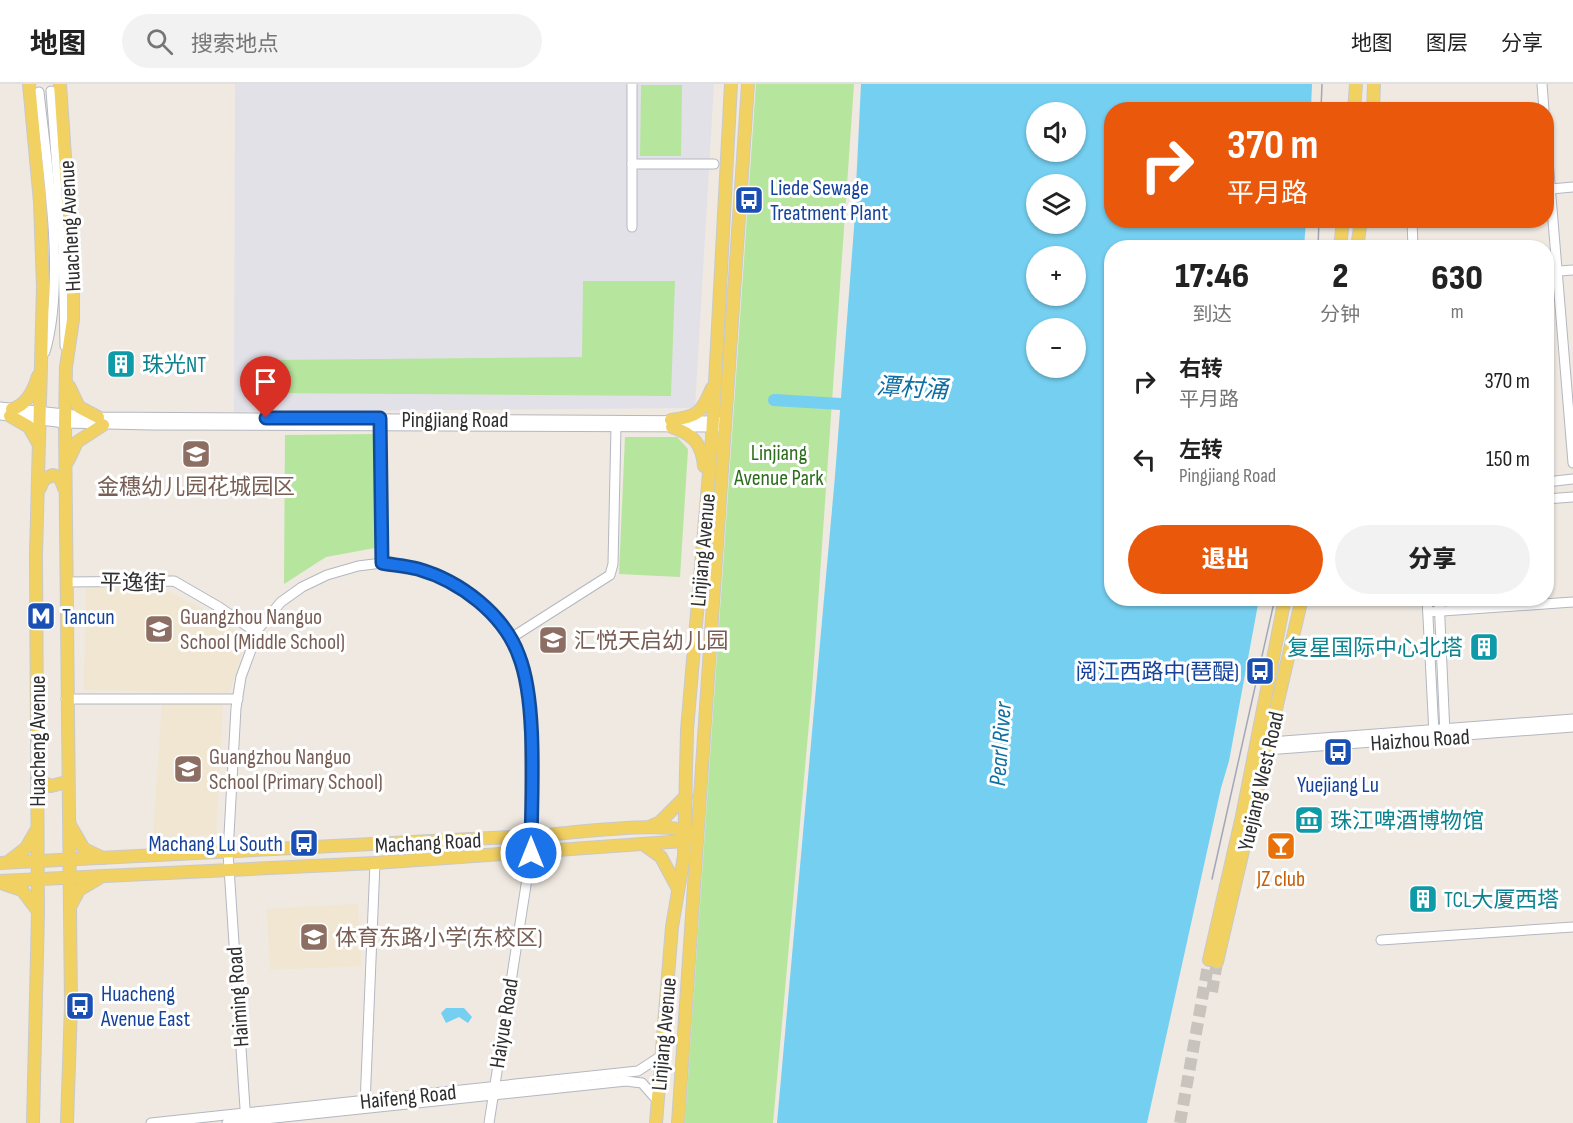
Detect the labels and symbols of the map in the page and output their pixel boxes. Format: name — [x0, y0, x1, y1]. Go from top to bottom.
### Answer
street label: Huacheng Avenue — [54, 160, 87, 292]
place label: Liede Sewage Treatment Plant — [770, 175, 888, 227]
bus stop icon: Liede Sewage Treatment Plant — [733, 184, 765, 216]
building icon: 珠光NT — [105, 348, 137, 380]
place label: 珠光NT — [142, 352, 206, 379]
pin — [240, 356, 291, 418]
water label: 潭村涌 — [875, 372, 952, 405]
street label: Pingjiang Road — [402, 407, 508, 434]
school or university icon: 金穗幼儿园花城园区 — [180, 438, 212, 470]
park label: Linjiang Avenue Park — [733, 440, 824, 492]
place label: 金穗幼儿园花城园区 — [97, 474, 295, 501]
street label: Linjiang Avenue — [685, 492, 722, 608]
street label: 平逸街 — [100, 569, 166, 598]
metro station icon: Tancun — [25, 600, 57, 632]
place label: Tancun — [62, 604, 115, 631]
place label: Guangzhou Nanguo School (Middle School) — [180, 604, 345, 656]
school or university icon: Guangzhou Nanguo School (Middle School) — [143, 613, 175, 645]
school or university icon: 汇悦天启幼儿园 — [537, 624, 569, 656]
place label: 汇悦天启幼儿园 — [574, 628, 728, 655]
building icon: 复星国际中心北塔 — [1468, 631, 1500, 663]
place label: 复星国际中心北塔 — [1287, 635, 1463, 662]
bus stop icon: 阅江西路中(琶醍) — [1244, 655, 1276, 687]
place label: 阅江西路中(琶醍) — [1075, 659, 1239, 686]
street label: Huacheng Avenue — [25, 675, 52, 807]
water label: Pearl River — [983, 700, 1018, 787]
street label: Yuejiang West Road — [1232, 709, 1291, 854]
street label: Haizhou Road — [1370, 724, 1471, 757]
bus stop icon: Yuejiang Lu — [1322, 736, 1354, 768]
place label: Guangzhou Nanguo School (Primary School) — [209, 744, 383, 796]
school or university icon: Guangzhou Nanguo School (Primary School) — [172, 753, 204, 785]
place label: Yuejiang Lu — [1297, 772, 1379, 799]
museum icon: 珠江啤酒博物馆 — [1293, 804, 1325, 836]
place label: 珠江啤酒博物馆 — [1330, 808, 1484, 835]
position arrow — [499, 821, 563, 885]
bus stop icon: Machang Lu South — [288, 827, 320, 859]
street label: Machang Road — [374, 827, 482, 860]
bar icon: JZ club — [1265, 830, 1297, 862]
place label: Machang Lu South — [148, 831, 283, 858]
place label: JZ club — [1256, 866, 1305, 893]
building icon: TCL大厦西塔 — [1407, 883, 1439, 915]
place label: TCL大厦西塔 — [1444, 887, 1559, 914]
school or university icon: 体育东路小学(东校区) — [298, 921, 330, 953]
place label: 体育东路小学(东校区) — [335, 925, 543, 952]
street label: Haiming Road — [222, 946, 255, 1048]
street label: Haiyue Road — [484, 976, 525, 1070]
street label: Linjiang Avenue — [646, 976, 683, 1092]
place label: Huacheng Avenue East — [100, 981, 190, 1033]
bus stop icon: Huacheng Avenue East — [64, 990, 96, 1022]
street label: Haifeng Road — [359, 1079, 458, 1116]

